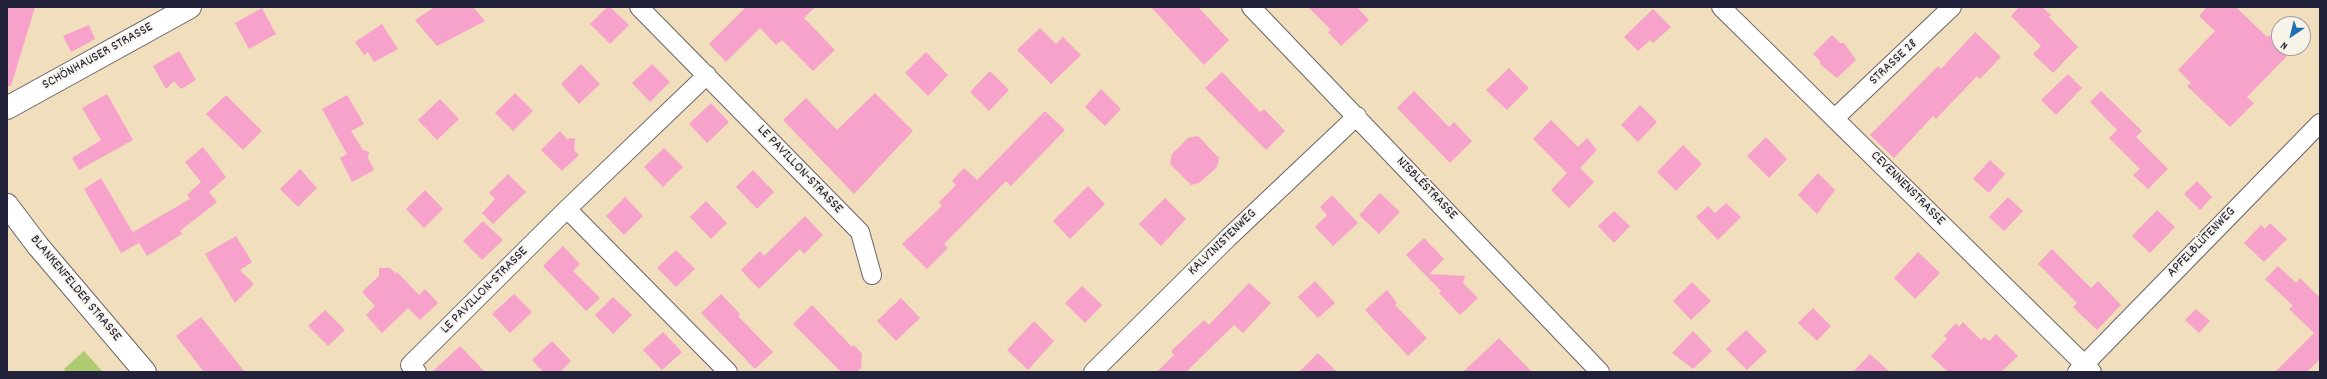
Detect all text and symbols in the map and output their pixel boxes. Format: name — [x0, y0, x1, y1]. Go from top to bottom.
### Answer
north arrow — [2271, 16, 2311, 56]
street label: SCHÖNHAUSER STRASSE — [40, 20, 156, 94]
street label: STRASSE 28 — [1866, 36, 1922, 90]
text: N — [2278, 37, 2292, 53]
street label: LE PAVILLON-STRASSE — [752, 122, 846, 218]
street label: CEVENNENSTRASSE — [1866, 148, 1948, 230]
street label: NISBLÉSTRASSE — [1392, 154, 1460, 224]
street label: APFELBLÜTENWEG — [2164, 204, 2240, 282]
street label: KALVINISTENWEG — [1185, 206, 1261, 280]
street label: BLANKENFELDER STRASSE — [26, 232, 124, 346]
street label: LE PAVILLON-STRASSE — [438, 244, 532, 338]

